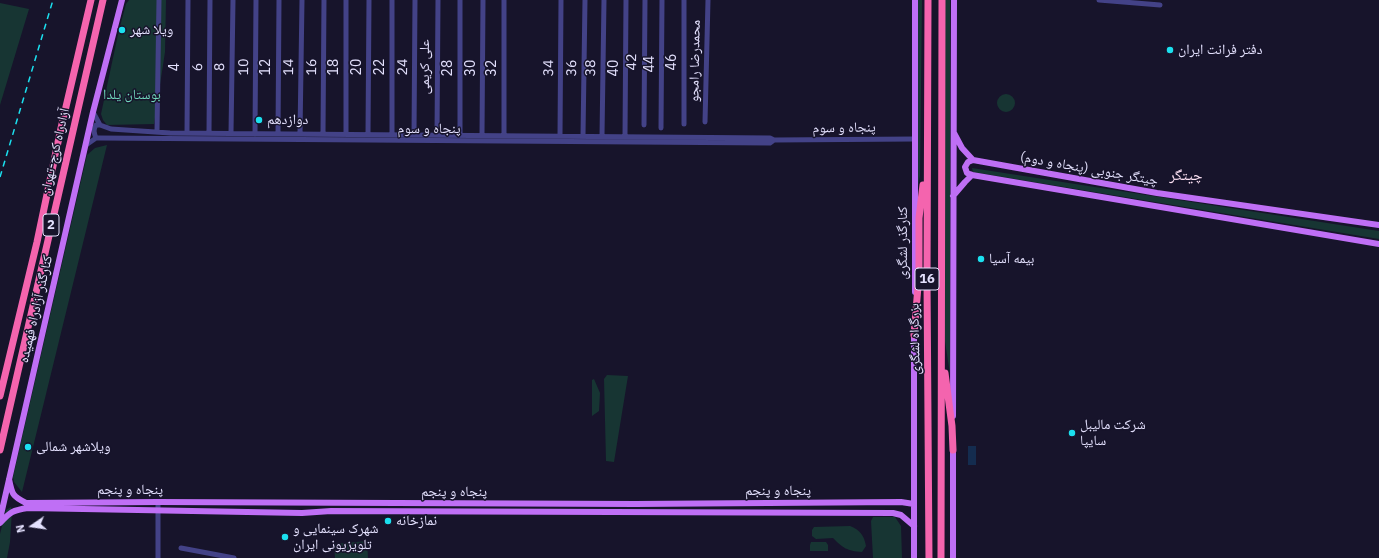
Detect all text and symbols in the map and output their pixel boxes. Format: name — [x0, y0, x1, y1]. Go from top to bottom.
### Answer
street label: محمدرضا رامجو — [686, 20, 704, 102]
place label: ویلا شهر — [130, 22, 173, 38]
marker: ویلا شهر — [117, 25, 127, 35]
street label: علی کریمی — [417, 39, 433, 95]
place label: دفتر فرانت ایران — [1178, 42, 1262, 58]
marker: دفتر فرانت ایران — [1165, 45, 1175, 55]
street label: 42 — [623, 53, 641, 71]
street label: 46 — [664, 54, 680, 70]
street label: 44 — [642, 56, 658, 72]
street label: 10 — [235, 58, 253, 76]
street label: 14 — [280, 58, 298, 76]
street label: 16 — [303, 58, 321, 76]
street label: 24 — [394, 58, 412, 76]
street label: 12 — [258, 59, 274, 75]
street label: 18 — [326, 59, 342, 75]
street label: 20 — [349, 59, 365, 75]
street label: 22 — [372, 59, 388, 75]
street label: 34 — [540, 59, 558, 77]
street label: 36 — [563, 59, 581, 77]
street label: 38 — [582, 59, 600, 77]
street label: 28 — [440, 60, 456, 76]
street label: 30 — [463, 60, 479, 76]
street label: 32 — [484, 60, 500, 76]
street label: 40 — [606, 60, 622, 76]
street label: 4 — [167, 63, 183, 71]
street label: 6 — [190, 63, 206, 71]
street label: 8 — [212, 63, 228, 71]
park label: بوستان یلدا — [103, 87, 161, 103]
street label: آزادراه کرج-تهران — [37, 107, 73, 197]
place label: دوازدهم — [267, 112, 308, 128]
marker: دوازدهم — [254, 115, 264, 125]
street label: پنجاه و سوم — [812, 119, 876, 137]
street label: پنجاه و سوم — [397, 121, 461, 137]
street label: چیتگر جنوبی (پنجاه و دوم) — [1019, 149, 1159, 189]
district label: چیتگر — [1169, 167, 1203, 185]
street label: کنارگذر لشگری — [895, 207, 911, 279]
road number: 2 — [43, 214, 59, 236]
place label: بیمه آسیا — [989, 251, 1034, 267]
street label: کنارگذر آزادراه فهمیده — [15, 254, 57, 364]
marker: بیمه آسیا — [976, 254, 986, 264]
road number: 16 — [915, 268, 939, 290]
street label: بزرگراه لشگری — [906, 303, 924, 375]
place label: شرکت مالیبل سایپا — [1080, 417, 1146, 450]
marker: شرکت مالیبل سایپا — [1067, 428, 1077, 438]
place label: ویلاشهر شمالی — [36, 439, 111, 455]
marker: ویلاشهر شمالی — [23, 442, 33, 452]
street label: پنجاه و پنجم — [97, 482, 163, 498]
street label: پنجاه و پنجم — [745, 483, 811, 499]
street label: پنجاه و پنجم — [421, 484, 487, 500]
north arrow — [12, 506, 52, 546]
place label: نمازخانه — [396, 513, 437, 529]
marker: نمازخانه — [383, 516, 393, 526]
place label: شهرک سینمایی و تلویزیونی ایران — [293, 521, 379, 554]
text: N — [13, 523, 28, 534]
marker: شهرک سینمایی و تلویزیونی ایران — [280, 532, 290, 542]

